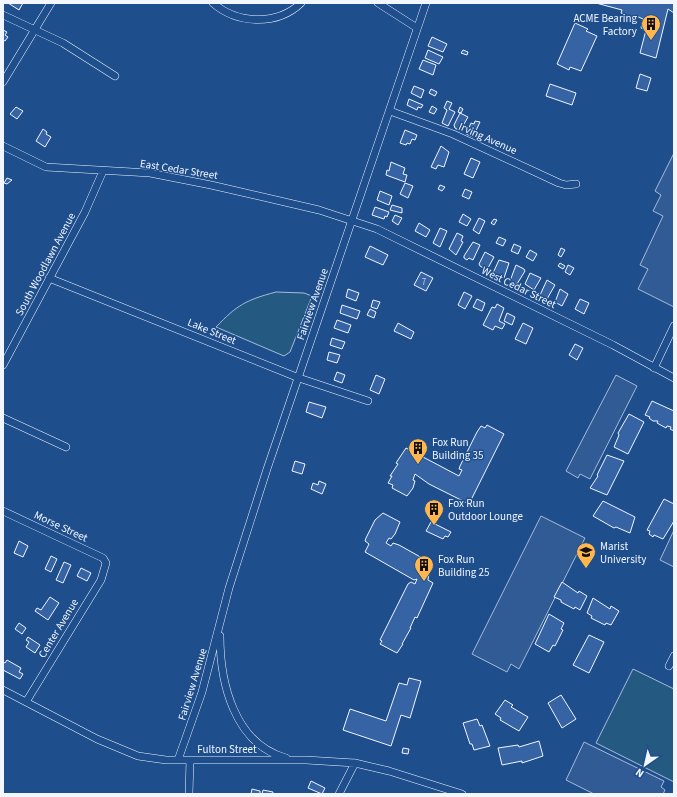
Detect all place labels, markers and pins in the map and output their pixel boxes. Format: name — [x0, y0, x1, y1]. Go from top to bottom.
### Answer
place label: ACME Bearing Factory — [573, 11, 637, 39]
building icon: ACME Bearing Factory — [640, 13, 662, 41]
place label: Fox Run Building 35 — [432, 435, 483, 463]
building icon: Fox Run Building 35 — [407, 437, 429, 465]
place label: Fox Run Outdoor Lounge — [448, 496, 523, 524]
building icon: Fox Run Outdoor Lounge — [423, 498, 445, 526]
place label: Marist University — [600, 539, 646, 567]
school or university icon: Marist University — [575, 541, 597, 569]
place label: Fox Run Building 25 — [438, 552, 489, 580]
building icon: Fox Run Building 25 — [413, 554, 435, 582]

